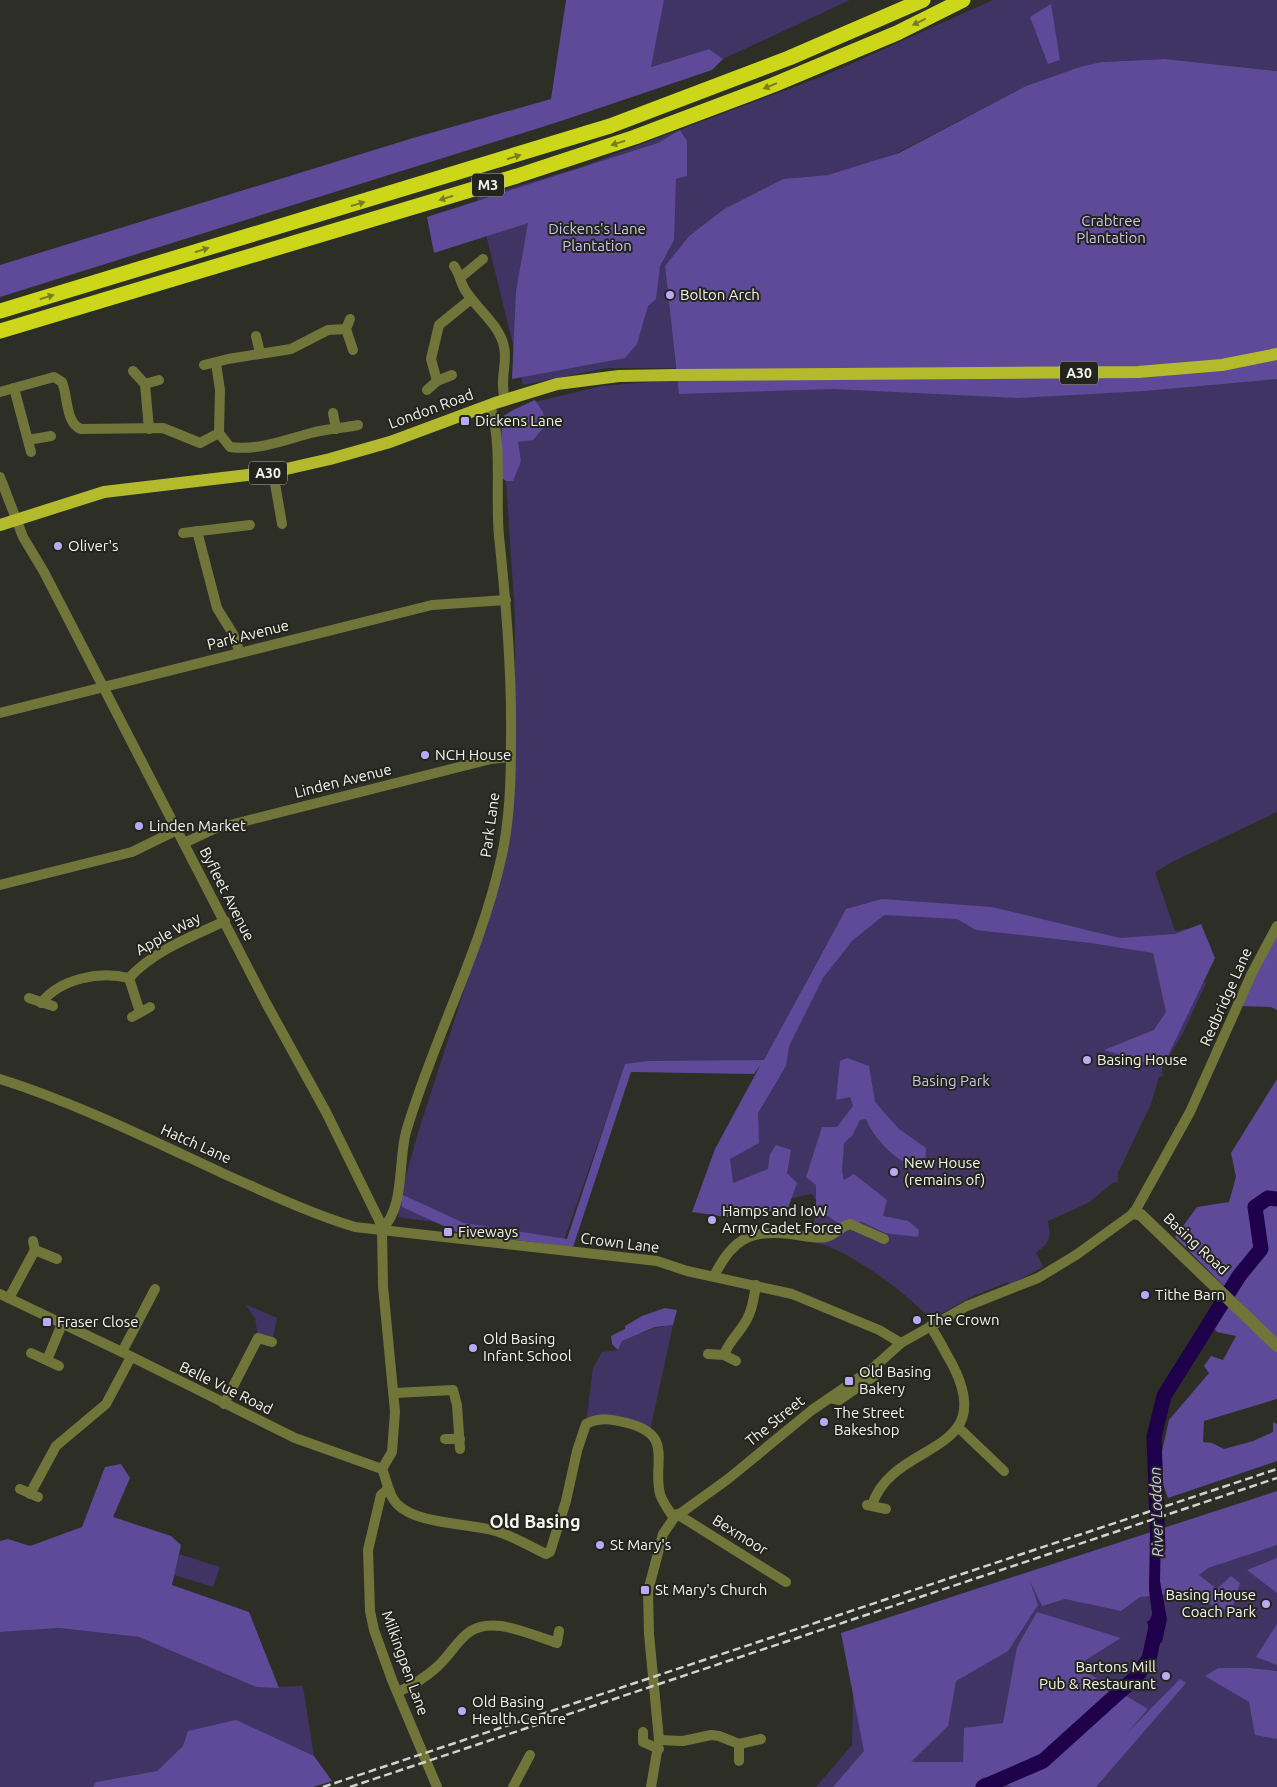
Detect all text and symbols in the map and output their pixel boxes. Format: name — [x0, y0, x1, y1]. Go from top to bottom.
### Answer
one-way arrow — [912, 18, 926, 26]
one-way arrow — [762, 82, 777, 90]
one-way arrow — [610, 140, 625, 147]
one-way arrow — [506, 153, 521, 161]
road number: M3 — [472, 174, 504, 196]
one-way arrow — [439, 194, 454, 202]
one-way arrow — [351, 200, 366, 208]
park label: Crabtree Plantation — [1076, 212, 1146, 246]
park label: Dickens's Lane Plantation — [548, 220, 646, 254]
one-way arrow — [195, 246, 210, 254]
place label: Bolton Arch — [680, 286, 760, 303]
marker: Bolton Arch — [664, 289, 676, 301]
one-way arrow — [39, 293, 54, 301]
road number: A30 — [1060, 362, 1098, 384]
street label: London Road — [386, 385, 476, 432]
place label: Dickens Lane — [475, 412, 563, 429]
marker: Dickens Lane — [459, 415, 471, 427]
road number: A30 — [249, 462, 287, 484]
place label: Oliver's — [68, 537, 119, 554]
marker: Oliver's — [52, 540, 64, 552]
street label: Park Avenue — [205, 616, 291, 653]
place label: NCH House — [435, 746, 511, 763]
marker: NCH House — [419, 749, 431, 761]
street label: Linden Avenue — [293, 760, 393, 801]
street label: Park Lane — [477, 791, 502, 859]
place label: Linden Market — [149, 817, 246, 834]
marker: Linden Market — [133, 820, 145, 832]
street label: Byfleet Avenue — [197, 844, 258, 943]
street label: Apple Way — [132, 909, 203, 958]
street label: Redbridge Lane — [1196, 945, 1255, 1049]
place label: Basing House — [1097, 1051, 1188, 1068]
marker: Basing House — [1081, 1054, 1093, 1066]
park label: Basing Park — [912, 1072, 990, 1089]
street label: Hatch Lane — [158, 1120, 234, 1167]
place label: New House (remains of) — [904, 1154, 985, 1188]
marker: New House (remains of) — [888, 1166, 900, 1178]
place label: Hamps and IoW Army Cadet Force — [722, 1202, 842, 1236]
street label: Basing Road — [1160, 1209, 1232, 1278]
marker: Hamps and IoW Army Cadet Force — [706, 1214, 718, 1226]
place label: Fiveways — [458, 1223, 518, 1240]
marker: Fiveways — [442, 1226, 454, 1238]
street label: Crown Lane — [580, 1229, 661, 1256]
place label: Tithe Barn — [1155, 1286, 1225, 1303]
marker: Tithe Barn — [1139, 1289, 1151, 1301]
place label: The Crown — [927, 1311, 999, 1328]
place label: Fraser Close — [57, 1313, 139, 1330]
marker: The Crown — [911, 1314, 923, 1326]
marker: Fraser Close — [41, 1316, 53, 1328]
place label: Old Basing Infant School — [483, 1330, 572, 1364]
marker: Old Basing Infant School — [467, 1342, 479, 1354]
street label: Belle Vue Road — [177, 1358, 276, 1417]
place label: Old Basing Bakery — [859, 1363, 931, 1397]
marker: Old Basing Bakery — [843, 1375, 855, 1387]
street label: The Street — [742, 1392, 808, 1449]
place label: The Street Bakeshop — [834, 1404, 905, 1438]
marker: The Street Bakeshop — [818, 1416, 830, 1428]
water label: River Loddon — [1145, 1466, 1167, 1558]
district label: Old Basing — [489, 1511, 581, 1531]
street label: Bexmoor — [710, 1511, 771, 1558]
place label: St Mary's — [610, 1536, 671, 1553]
marker: St Mary's — [594, 1539, 606, 1551]
place label: St Mary's Church — [655, 1581, 767, 1598]
marker: St Mary's Church — [639, 1584, 651, 1596]
place label: Basing House Coach Park — [1165, 1586, 1256, 1620]
marker: Basing House Coach Park — [1260, 1598, 1272, 1610]
street label: Milkingpen Lane — [379, 1608, 432, 1718]
place label: Bartons Mill Pub & Restaurant — [1039, 1658, 1156, 1692]
marker: Bartons Mill Pub & Restaurant — [1160, 1670, 1172, 1682]
place label: Old Basing Health Centre — [472, 1693, 566, 1727]
marker: Old Basing Health Centre — [456, 1705, 468, 1717]

